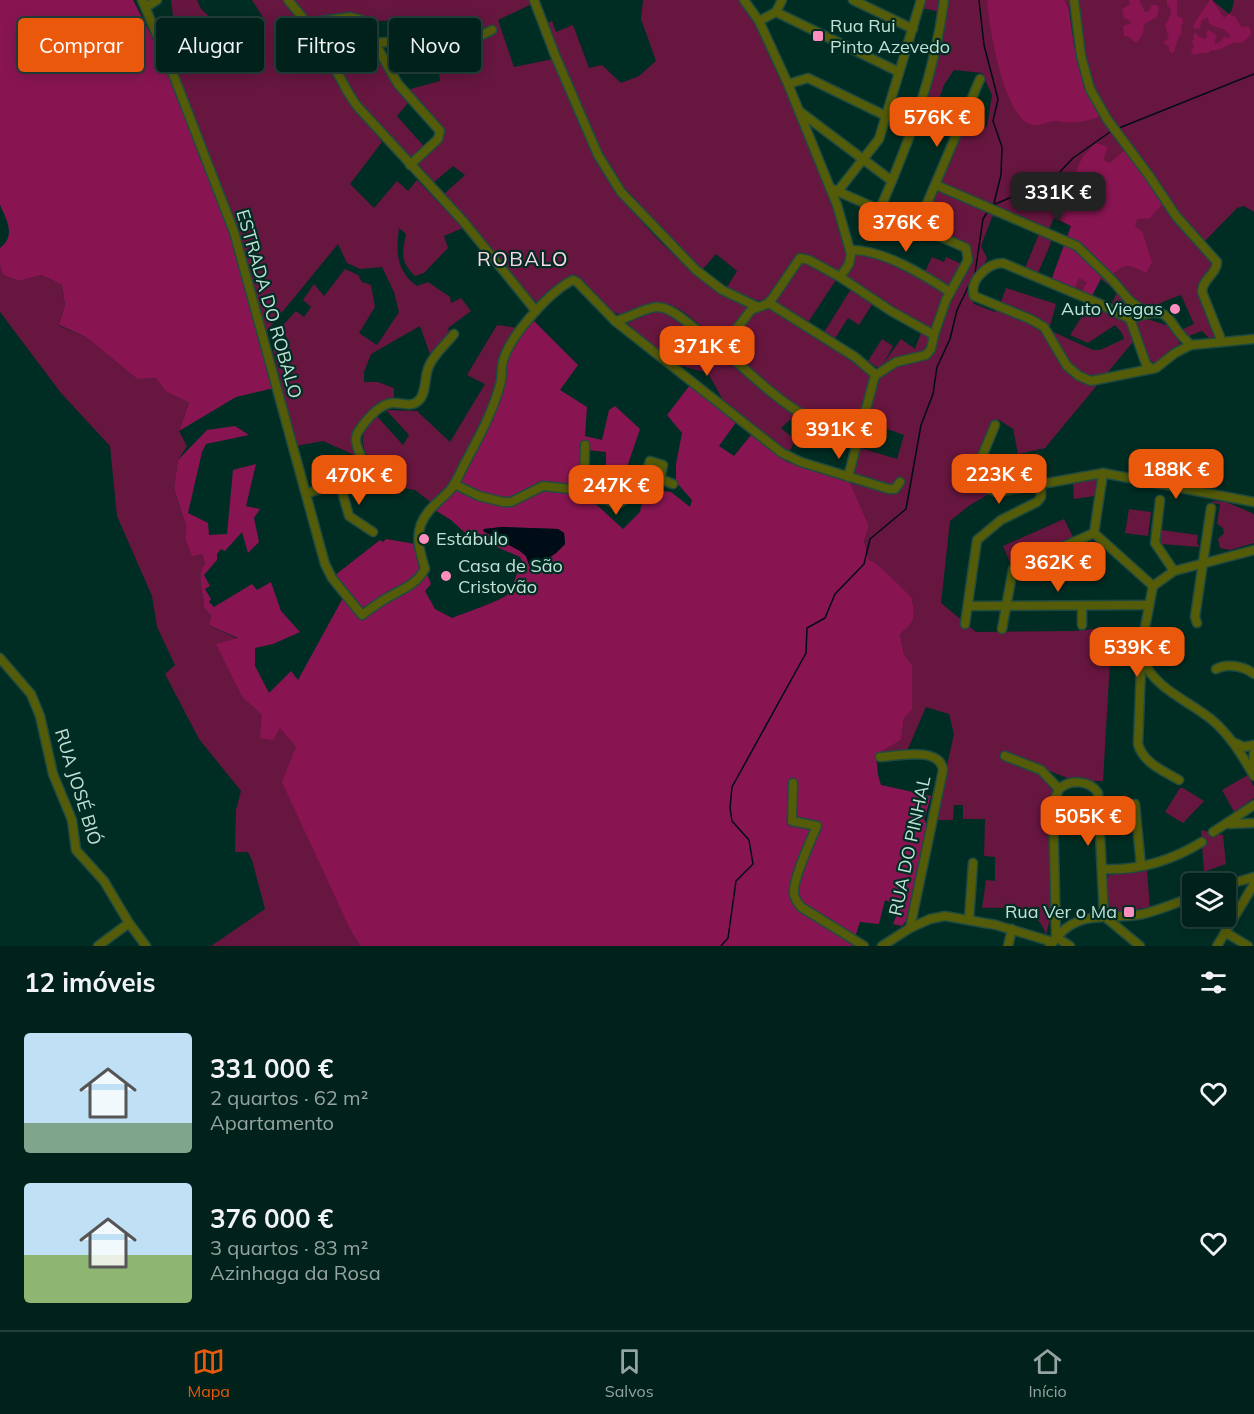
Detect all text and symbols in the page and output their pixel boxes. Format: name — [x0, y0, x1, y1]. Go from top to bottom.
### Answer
place label: Rua Rui Pinto Azevedo — [830, 14, 950, 58]
chip: Comprar — [18, 18, 144, 72]
chip: Alugar — [156, 18, 264, 72]
chip: Filtros — [276, 18, 377, 72]
chip: Novo — [389, 18, 481, 72]
marker: Rua Rui Pinto Azevedo — [811, 29, 825, 43]
pin: 576K € — [888, 97, 986, 148]
text: 576K € — [904, 104, 970, 129]
pin: 331K € — [1009, 172, 1107, 223]
text: 331K € — [1025, 179, 1091, 204]
pin: 376K € — [857, 202, 955, 253]
street label: ESTRADA DO ROBALO — [231, 207, 307, 401]
text: 376K € — [873, 209, 939, 234]
district label: ROBALO — [477, 246, 569, 271]
place label: Auto Viegas — [1061, 297, 1163, 320]
marker: Auto Viegas — [1168, 302, 1182, 316]
pin: 371K € — [658, 326, 756, 377]
text: 371K € — [674, 333, 740, 358]
pin: 391K € — [790, 409, 888, 460]
text: 391K € — [806, 416, 872, 441]
pin: 188K € — [1127, 449, 1225, 500]
pin: 223K € — [950, 454, 1048, 505]
pin: 470K € — [310, 455, 408, 506]
text: 188K € — [1143, 456, 1209, 481]
text: 223K € — [966, 461, 1032, 486]
text: 470K € — [326, 462, 392, 487]
pin: 247K € — [567, 465, 665, 516]
text: 247K € — [583, 472, 649, 497]
place label: Estábulo — [436, 527, 508, 550]
marker: Estábulo — [417, 532, 431, 546]
pin: 362K € — [1009, 542, 1107, 593]
text: 362K € — [1025, 549, 1091, 574]
place label: Casa de São Cristovão — [458, 554, 563, 598]
marker: Casa de São Cristovão — [439, 569, 453, 583]
pin: 539K € — [1088, 627, 1186, 678]
text: 539K € — [1104, 634, 1170, 659]
street label: RUA JOSÉ BIÓ — [50, 726, 107, 848]
street label: RUA DO PINHAL — [883, 774, 936, 918]
pin: 505K € — [1039, 796, 1137, 847]
text: 505K € — [1055, 803, 1121, 828]
map controls — [1182, 873, 1236, 927]
button: layers — [1182, 873, 1236, 927]
place label: Rua Ver o Ma — [1005, 900, 1117, 923]
marker: Rua Ver o Ma — [1122, 905, 1136, 919]
text: 12 imóveis — [24, 966, 156, 999]
icon: filters — [1197, 966, 1230, 999]
text: 331 000 € — [210, 1052, 333, 1085]
icon: home — [72, 1057, 144, 1129]
icon: heart — [1197, 1077, 1230, 1110]
text: 2 quartos · 62 m² — [210, 1085, 368, 1110]
text: Apartamento — [210, 1110, 334, 1135]
text: 376 000 € — [210, 1202, 333, 1235]
icon: home — [72, 1207, 144, 1279]
icon: heart — [1197, 1227, 1230, 1260]
text: 3 quartos · 83 m² — [210, 1235, 368, 1260]
text: Azinhaga da Rosa — [210, 1260, 381, 1285]
tab: Mapa — [187, 1345, 230, 1401]
tab: Salvos — [605, 1345, 654, 1401]
tab: Início — [1028, 1345, 1067, 1401]

